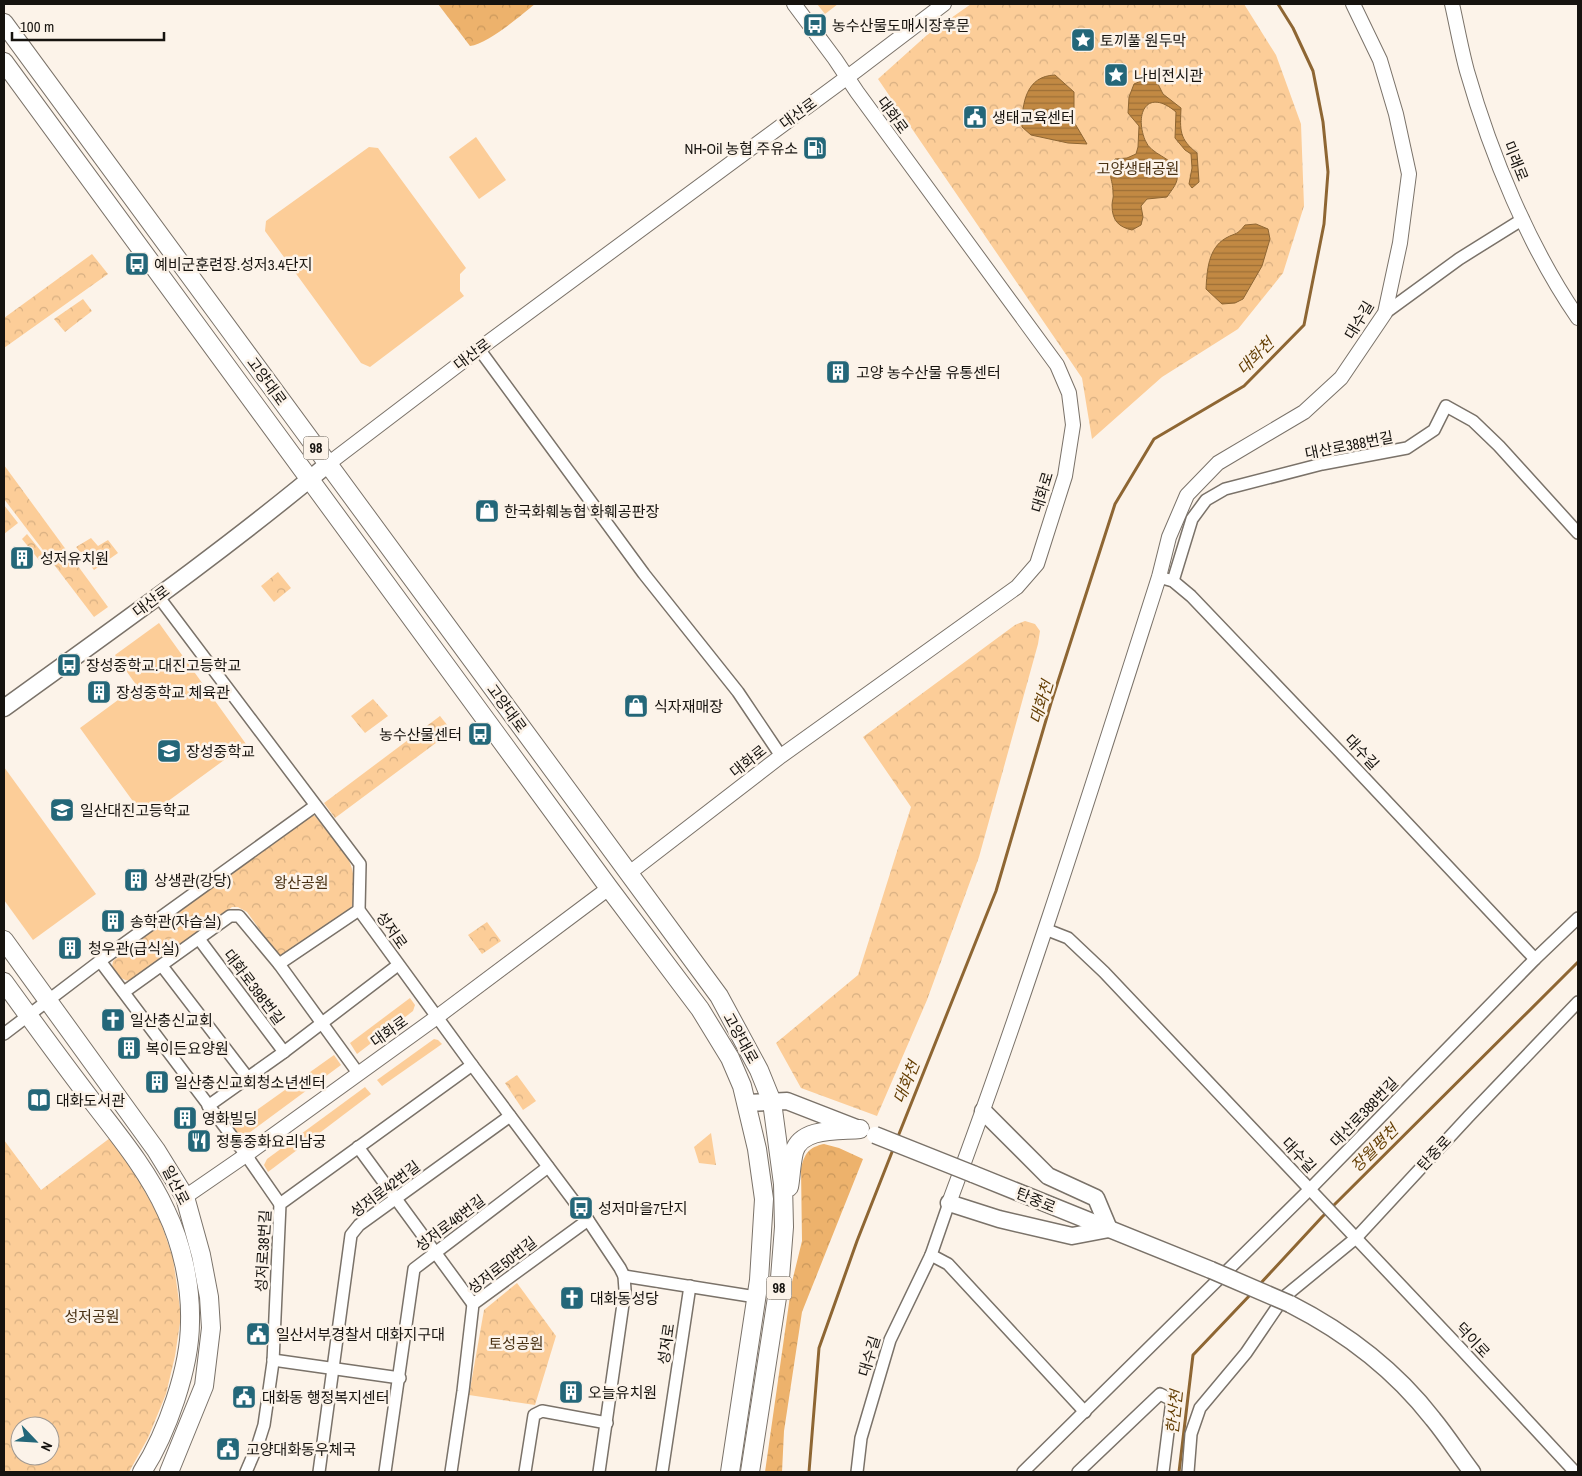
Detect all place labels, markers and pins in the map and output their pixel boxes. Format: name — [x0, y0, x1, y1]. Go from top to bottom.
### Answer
bus stop icon: 농수산물도매시장후문 — [802, 12, 828, 38]
place label: 농수산물도매시장후문 — [832, 15, 970, 36]
place icon: 토끼풀 원두막 — [1070, 27, 1096, 53]
place label: 토끼풀 원두막 — [1100, 30, 1186, 51]
place icon: 나비전시관 — [1103, 62, 1129, 88]
place label: 나비전시관 — [1134, 65, 1203, 86]
public building icon: 생태교육센터 — [962, 104, 988, 130]
place label: 생태교육센터 — [992, 107, 1075, 128]
fuel station icon: NH-Oil 농협 주유소 — [802, 135, 828, 161]
place label: NH-Oil 농협 주유소 — [685, 138, 798, 159]
bus stop icon: 예비군훈련장.성저3.4단지 — [124, 251, 150, 277]
place label: 예비군훈련장.성저3.4단지 — [154, 254, 313, 275]
building icon: 고양 농수산물 유통센터 — [825, 359, 851, 385]
place label: 고양 농수산물 유통센터 — [856, 362, 1001, 383]
shop icon: 한국화훼농협 화훼공판장 — [474, 498, 500, 524]
place label: 한국화훼농협 화훼공판장 — [504, 501, 659, 522]
building icon: 성저유치원 — [9, 545, 35, 571]
place label: 성저유치원 — [40, 548, 109, 569]
bus stop icon: 장성중학교.대진고등학교 — [56, 652, 82, 678]
place label: 장성중학교.대진고등학교 — [86, 655, 241, 676]
building icon: 장성중학교 체육관 — [86, 679, 112, 705]
place label: 장성중학교 체육관 — [116, 682, 230, 703]
shop icon: 식자재매장 — [623, 693, 649, 719]
place label: 식자재매장 — [654, 696, 723, 717]
bus stop icon: 농수산물센터 — [467, 721, 493, 747]
place label: 농수산물센터 — [379, 724, 462, 745]
school or university icon: 장성중학교 — [156, 738, 182, 764]
place label: 장성중학교 — [186, 741, 255, 762]
school or university icon: 일산대진고등학교 — [49, 797, 75, 823]
place label: 일산대진고등학교 — [80, 800, 190, 821]
building icon: 상생관(강당) — [123, 867, 149, 893]
place label: 상생관(강당) — [154, 870, 231, 891]
building icon: 송학관(자습실) — [100, 908, 126, 934]
place label: 송학관(자습실) — [130, 911, 221, 932]
building icon: 청우관(급식실) — [57, 935, 83, 961]
place label: 청우관(급식실) — [88, 938, 179, 959]
church icon: 일산충신교회 — [100, 1007, 126, 1033]
place label: 일산충신교회 — [130, 1010, 213, 1031]
building icon: 복이든요양원 — [116, 1035, 142, 1061]
place label: 복이든요양원 — [146, 1038, 229, 1059]
building icon: 일산충신교회청소년센터 — [144, 1069, 170, 1095]
place label: 일산충신교회청소년센터 — [174, 1072, 326, 1093]
library icon: 대화도서관 — [26, 1087, 52, 1113]
place label: 대화도서관 — [56, 1090, 125, 1111]
building icon: 영화빌딩 — [172, 1105, 198, 1131]
place label: 영화빌딩 — [202, 1108, 257, 1129]
restaurant icon: 정통중화요리남궁 — [186, 1128, 212, 1154]
place label: 정통중화요리남궁 — [216, 1131, 326, 1152]
bus stop icon: 성저마을7단지 — [568, 1195, 594, 1221]
place label: 성저마을7단지 — [598, 1198, 688, 1219]
church icon: 대화동성당 — [559, 1285, 585, 1311]
place label: 대화동성당 — [590, 1288, 659, 1309]
public building icon: 일산서부경찰서 대화지구대 — [245, 1321, 271, 1347]
place label: 일산서부경찰서 대화지구대 — [276, 1324, 445, 1345]
building icon: 오늘유치원 — [558, 1379, 584, 1405]
place label: 오늘유치원 — [588, 1382, 657, 1403]
public building icon: 대화동 행정복지센터 — [231, 1384, 257, 1410]
place label: 대화동 행정복지센터 — [262, 1387, 390, 1408]
public building icon: 고양대화동우체국 — [215, 1436, 241, 1462]
place label: 고양대화동우체국 — [246, 1439, 356, 1460]

